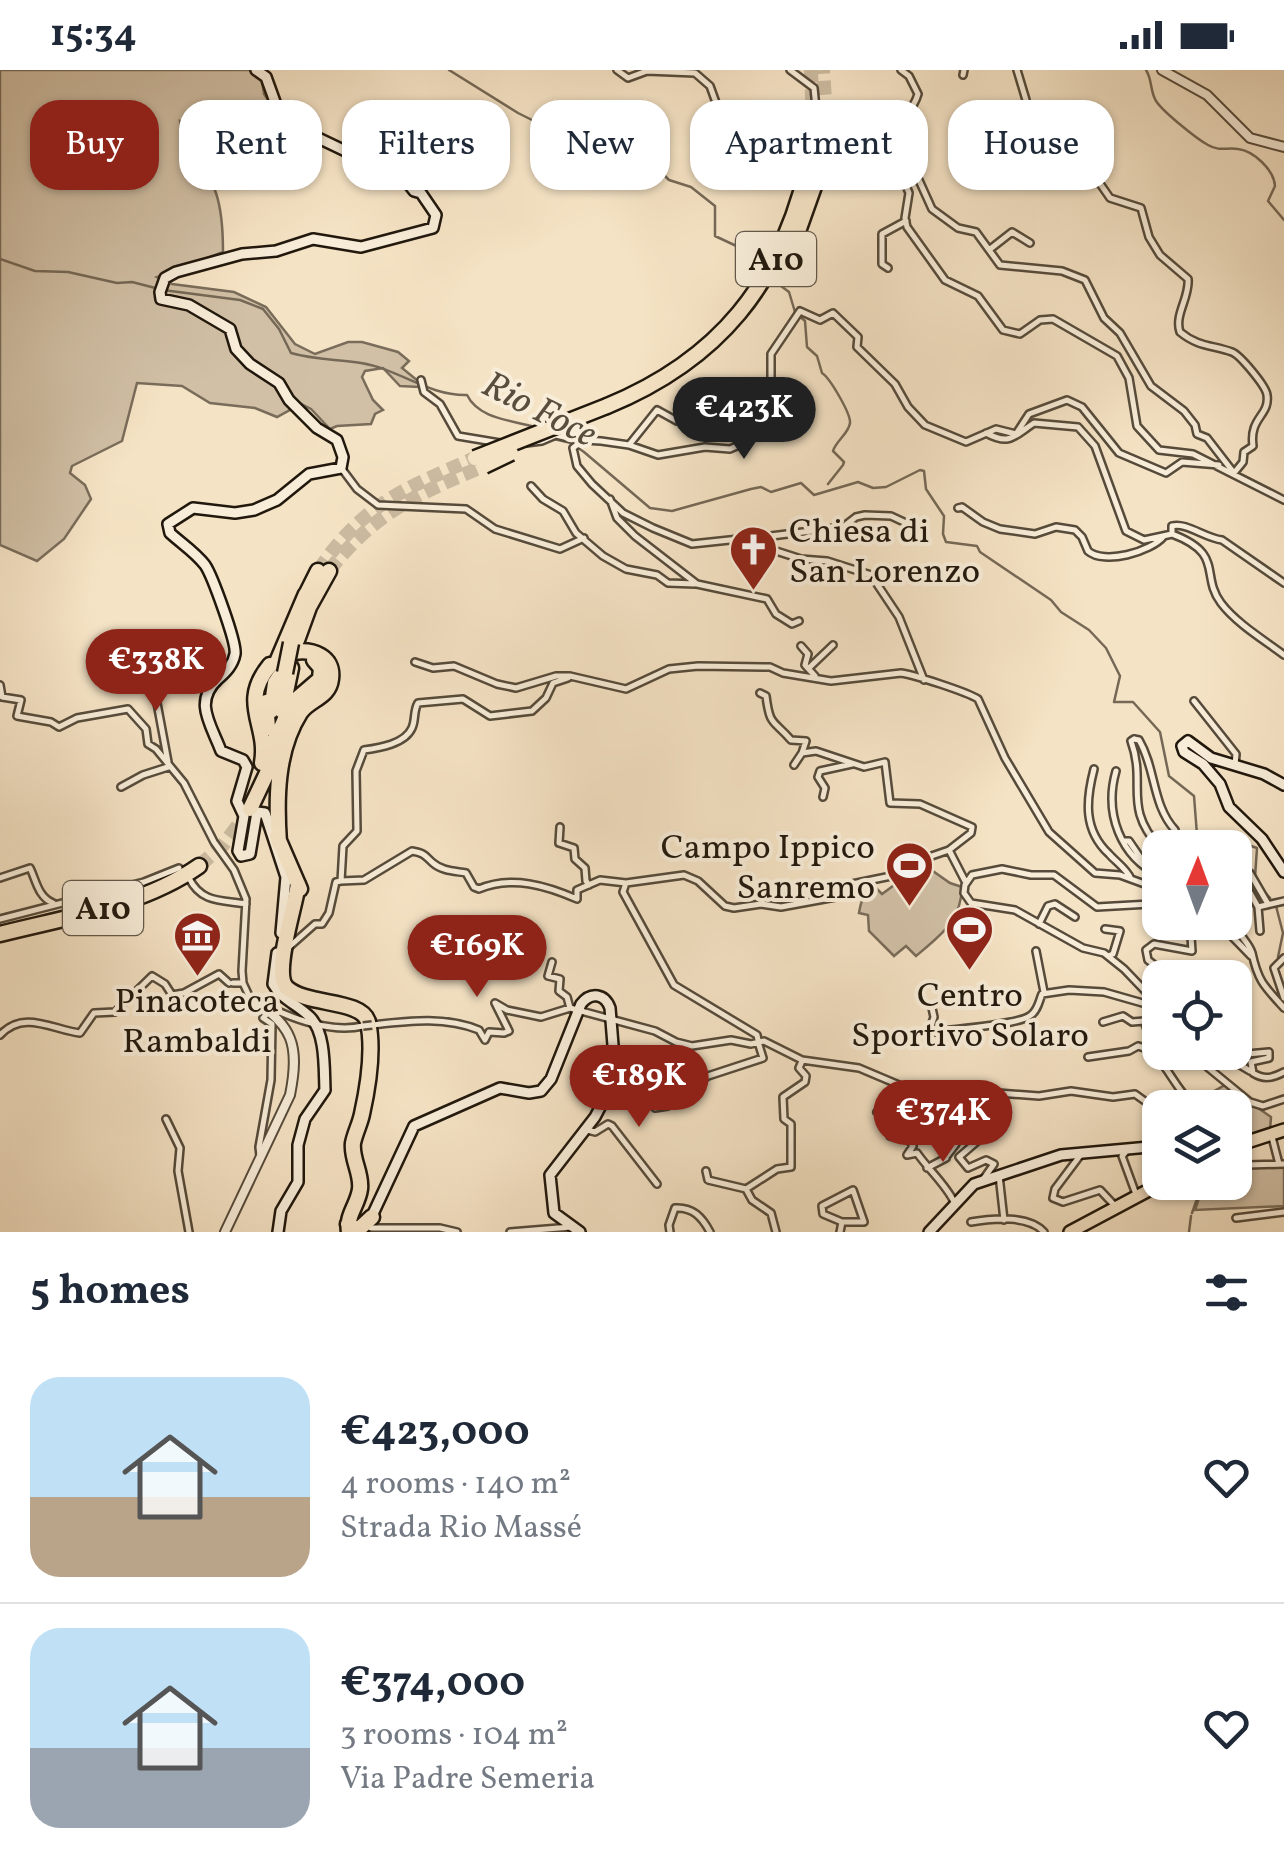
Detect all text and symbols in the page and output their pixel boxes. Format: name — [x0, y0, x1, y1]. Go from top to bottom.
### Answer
text: 15:34 — [50, 9, 137, 62]
chip: Buy — [30, 100, 159, 190]
chip: Rent — [179, 100, 322, 190]
chip: Filters — [342, 100, 510, 190]
chip: New — [530, 100, 670, 190]
chip: Apartment — [690, 100, 928, 190]
chip: House — [948, 100, 1114, 190]
road number: A10 — [736, 232, 816, 286]
water label: Rio Foce — [472, 360, 605, 462]
pin: €423K — [674, 377, 814, 462]
text: €423K — [695, 387, 793, 431]
place label: Chiesa di San Lorenzo — [789, 509, 980, 597]
church icon: Chiesa di San Lorenzo — [728, 524, 780, 592]
pin: €338K — [86, 629, 226, 714]
text: €338K — [108, 639, 204, 683]
place label: Campo Ippico Sanremo — [661, 825, 875, 913]
north arrow — [1142, 830, 1252, 940]
map controls — [1142, 830, 1252, 1200]
sports icon: Campo Ippico Sanremo — [884, 840, 936, 908]
road number: A10 — [63, 881, 143, 935]
sports icon: Centro Sportivo Solaro — [944, 904, 996, 972]
museum icon: Pinacoteca Rambaldi — [171, 910, 223, 978]
pin: €169K — [407, 915, 547, 1000]
text: €169K — [430, 925, 524, 969]
button: locate — [1142, 960, 1252, 1070]
place label: Centro Sportivo Solaro — [851, 973, 1089, 1061]
place label: Pinacoteca Rambaldi — [114, 979, 280, 1067]
pin: €189K — [569, 1045, 709, 1130]
text: €189K — [592, 1055, 686, 1099]
pin: €374K — [873, 1080, 1013, 1165]
text: €374K — [895, 1090, 991, 1134]
button: layers — [1142, 1090, 1252, 1200]
text: 5 homes — [30, 1263, 190, 1322]
icon: filters — [1199, 1265, 1254, 1320]
text: €423,000 — [340, 1404, 530, 1463]
icon: home — [110, 1417, 230, 1537]
icon: heart — [1199, 1450, 1254, 1505]
text: 4 rooms · 140 m² — [340, 1463, 571, 1507]
text: Strada Rio Massé — [340, 1507, 582, 1551]
text: €374,000 — [340, 1655, 525, 1714]
icon: home — [110, 1668, 230, 1788]
icon: heart — [1199, 1701, 1254, 1756]
text: 3 rooms · 104 m² — [340, 1714, 568, 1758]
text: Via Padre Semeria — [340, 1758, 595, 1802]

